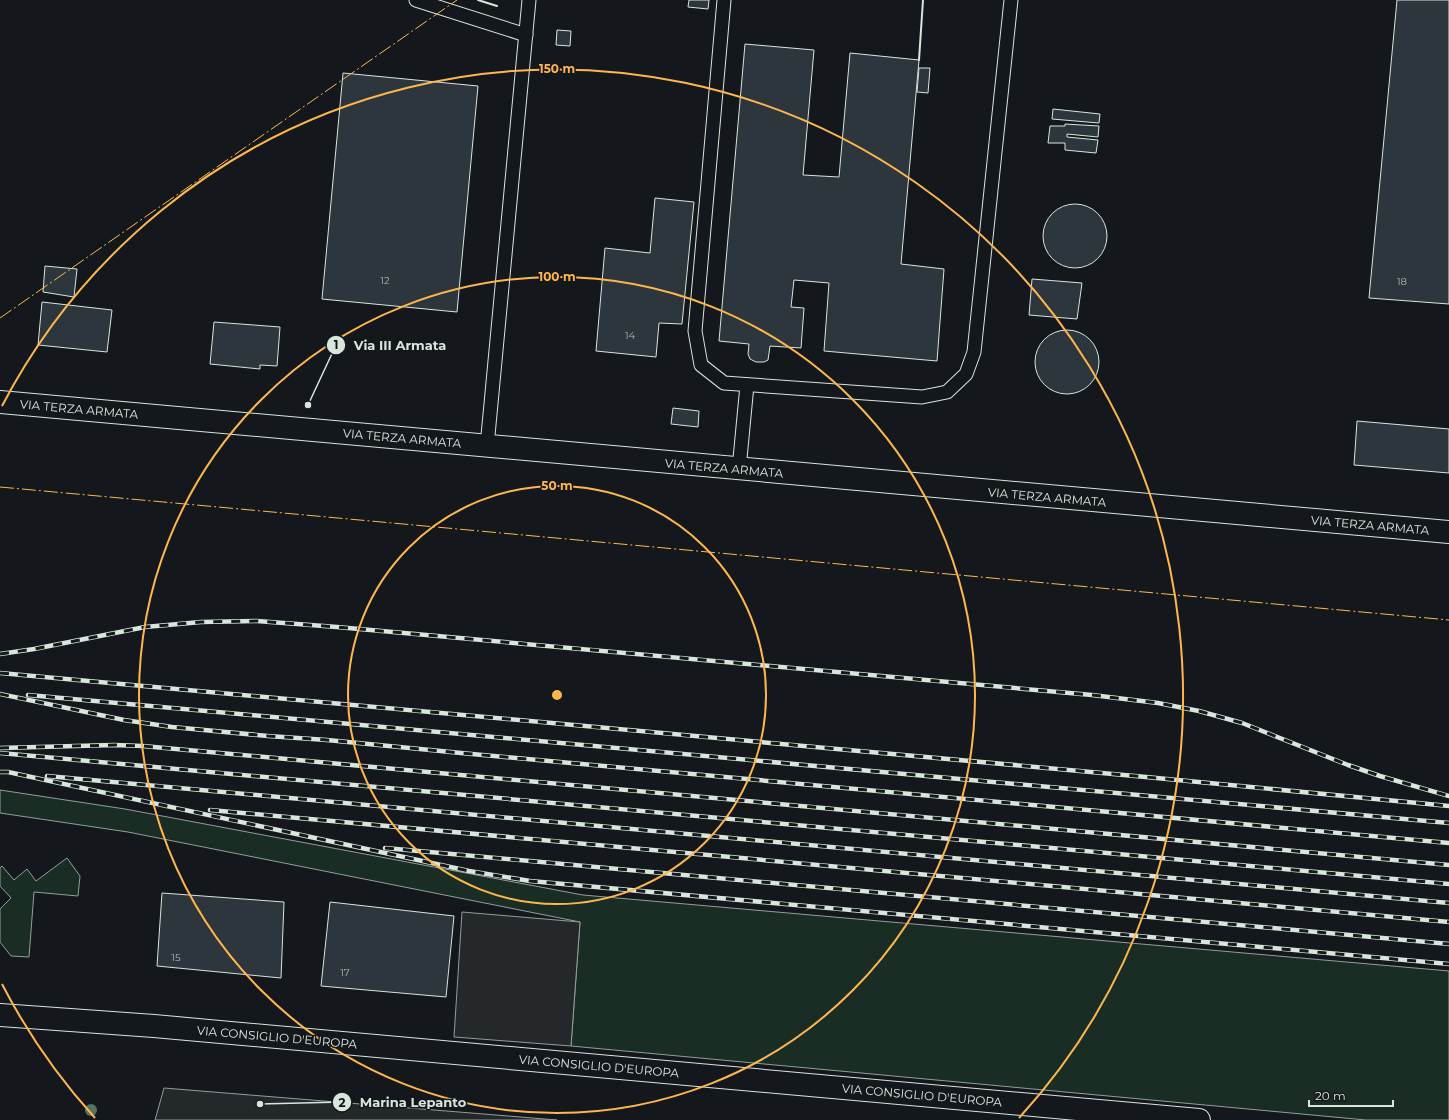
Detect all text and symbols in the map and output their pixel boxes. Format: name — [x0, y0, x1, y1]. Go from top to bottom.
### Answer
text: 150 m — [539, 61, 575, 76]
text: 100 m — [539, 269, 575, 284]
house number: 12 — [380, 274, 390, 287]
house number: 18 — [1397, 275, 1407, 288]
house number: 14 — [625, 329, 635, 342]
callout: Via III Armata — [326, 333, 454, 358]
text: 1 — [334, 337, 338, 352]
text: Via III Armata — [353, 337, 446, 353]
street label: VIA TERZA ARMATA — [19, 396, 139, 422]
street label: VIA TERZA ARMATA — [342, 425, 462, 451]
street label: VIA TERZA ARMATA — [664, 455, 784, 481]
text: 50 m — [541, 478, 573, 493]
street label: VIA TERZA ARMATA — [987, 484, 1107, 510]
street label: VIA TERZA ARMATA — [1310, 512, 1430, 538]
centre of rings — [550, 688, 564, 702]
house number: 15 — [171, 951, 181, 964]
house number: 17 — [340, 966, 350, 979]
street label: VIA CONSIGLIO D'EUROPA — [196, 1023, 358, 1052]
street label: VIA CONSIGLIO D'EUROPA — [518, 1052, 680, 1081]
street label: VIA CONSIGLIO D'EUROPA — [841, 1081, 1003, 1110]
scale bar — [1309, 1082, 1393, 1108]
text: 20 m — [1315, 1088, 1346, 1103]
callout: Marina Lepanto — [332, 1090, 474, 1115]
text: Marina Lepanto — [360, 1094, 467, 1110]
text: 2 — [338, 1095, 346, 1110]

